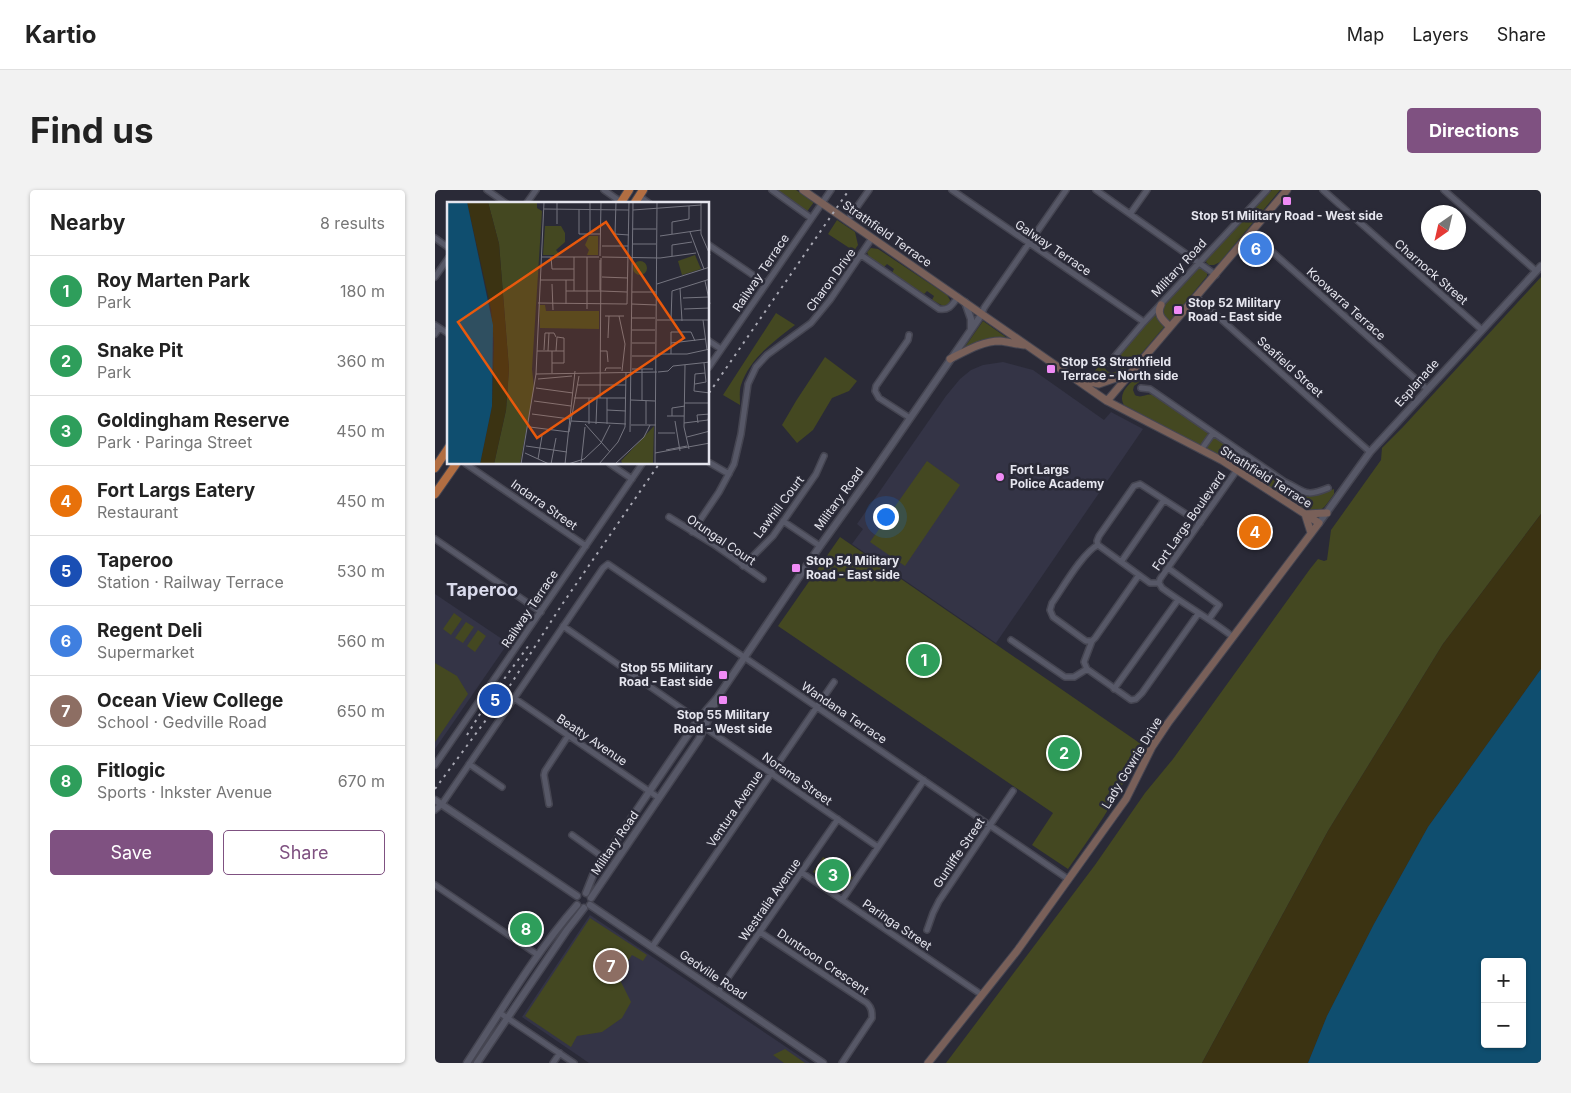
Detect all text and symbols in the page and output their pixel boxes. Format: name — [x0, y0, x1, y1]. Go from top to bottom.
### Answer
text: Kartio — [25, 20, 96, 49]
text: Map — [1347, 24, 1384, 45]
text: Layers — [1412, 24, 1469, 45]
text: Share — [1497, 24, 1546, 45]
button: Directions — [1407, 108, 1541, 153]
text: Find us — [30, 109, 154, 151]
marker: Stop 51 Military Road - West side — [1281, 195, 1293, 207]
street label: Strathfield Terrace — [840, 197, 935, 270]
inset map — [447, 202, 710, 465]
north arrow — [1421, 205, 1466, 250]
place label: Stop 51 Military Road - West side — [1191, 208, 1383, 223]
text: Nearby — [50, 210, 125, 235]
text: 8 results — [320, 213, 385, 233]
street label: Galway Terrace — [1012, 217, 1094, 279]
pin: 6 — [1240, 230, 1272, 268]
street label: Railway Terrace — [729, 231, 792, 314]
street label: Military Road — [1148, 235, 1209, 300]
street label: Charnock Street — [1392, 236, 1471, 308]
street label: Charon Drive — [803, 245, 859, 314]
street label: Koowarra Terrace — [1304, 264, 1389, 343]
text: Roy Marten Park — [97, 269, 250, 292]
text: 1 — [63, 281, 69, 301]
text: 180 m — [340, 281, 385, 301]
text: Park — [97, 292, 131, 312]
place label: Stop 52 Military Road - East side — [1188, 295, 1282, 324]
marker: Stop 52 Military Road - East side — [1172, 304, 1184, 316]
street label: Seafield Street — [1254, 333, 1326, 400]
text: Snake Pit — [97, 339, 183, 362]
text: 2 — [61, 351, 71, 371]
text: 360 m — [337, 351, 385, 371]
place label: Stop 53 Strathfield Terrace - North side — [1061, 354, 1178, 383]
street label: Esplanade — [1391, 356, 1442, 410]
text: Park — [97, 362, 131, 382]
marker: Stop 53 Strathfield Terrace - North side — [1045, 363, 1057, 375]
text: Goldingham Reserve — [97, 409, 290, 432]
text: 3 — [61, 421, 71, 441]
text: 450 m — [336, 421, 385, 441]
text: Park · Paringa Street — [97, 432, 252, 452]
street label: Strathfield Terrace — [1218, 442, 1315, 511]
place label: Fort Largs Police Academy — [1010, 462, 1105, 491]
street label: Military Road — [811, 464, 866, 533]
street label: Fort Largs Boulevard — [1149, 468, 1228, 573]
marker: Fort Largs Police Academy — [994, 471, 1006, 483]
street label: Lawhill Court — [750, 472, 807, 541]
street label: Indarra Street — [508, 476, 580, 533]
text: Fort Largs Eatery — [97, 479, 255, 502]
text: 4 — [61, 491, 71, 511]
text: 450 m — [336, 491, 385, 511]
text: Restaurant — [97, 502, 178, 522]
your location — [873, 504, 899, 530]
street label: Orungal Court — [684, 511, 759, 568]
pin: 4 — [1239, 513, 1271, 551]
text: Taperoo — [97, 549, 173, 572]
place label: Stop 54 Military Road - East side — [806, 553, 900, 582]
text: 5 — [61, 561, 71, 581]
text: 530 m — [337, 561, 385, 581]
marker: Stop 54 Military Road - East side — [790, 562, 802, 574]
street label: Railway Terrace — [498, 567, 561, 650]
text: Station · Railway Terrace — [97, 572, 284, 592]
district label: Taperoo — [446, 579, 518, 600]
text: Regent Deli — [97, 619, 203, 642]
text: 6 — [61, 631, 71, 651]
text: 560 m — [337, 631, 385, 651]
pin: 1 — [908, 641, 940, 679]
text: Supermarket — [97, 642, 194, 662]
place label: Stop 55 Military Road - East side — [619, 660, 714, 689]
marker: Stop 55 Military Road - East side — [717, 669, 729, 681]
street label: Wandana Terrace — [799, 678, 890, 747]
pin: 5 — [479, 681, 511, 719]
text: Ocean View College — [97, 689, 283, 712]
marker: Stop 55 Military Road - West side — [717, 694, 729, 706]
text: 7 — [61, 701, 71, 721]
text: 650 m — [337, 701, 385, 721]
place label: Stop 55 Military Road - West side — [674, 707, 772, 736]
street label: Beatty Avenue — [554, 711, 630, 769]
text: School · Gedville Road — [97, 712, 267, 732]
street label: Lady Gowrie Drive — [1098, 714, 1165, 811]
pin: 2 — [1048, 734, 1080, 772]
street label: Norama Street — [759, 749, 835, 808]
text: Fitlogic — [97, 759, 165, 782]
street label: Ventura Avenue — [703, 767, 766, 850]
text: 8 — [61, 771, 71, 791]
text: 670 m — [338, 771, 385, 791]
text: Sports · Inkster Avenue — [97, 782, 272, 802]
street label: Military Road — [588, 808, 642, 878]
street label: Gunliffe Street — [930, 815, 988, 891]
button: Save — [50, 830, 213, 875]
button: Share — [223, 830, 385, 875]
street label: Westralia Avenue — [735, 855, 804, 944]
pin: 3 — [817, 856, 849, 894]
street label: Paringa Street — [860, 896, 935, 953]
pin: 8 — [510, 910, 542, 948]
street label: Duntroon Crescent — [775, 925, 872, 998]
pin: 7 — [595, 947, 627, 985]
street label: Gedville Road — [677, 947, 750, 1003]
map controls — [1481, 958, 1526, 1048]
button: + — [1481, 958, 1526, 1003]
button: − — [1481, 1003, 1526, 1048]

